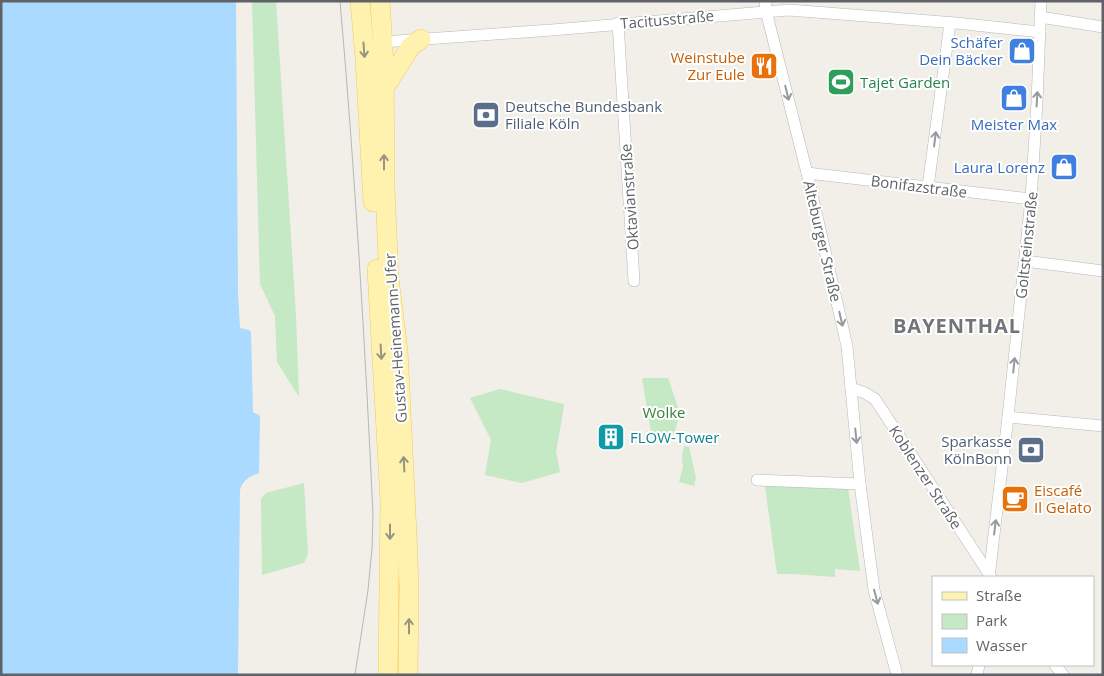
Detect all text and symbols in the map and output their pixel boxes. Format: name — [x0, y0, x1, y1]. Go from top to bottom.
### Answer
street label: Tacitusstraße — [619, 5, 715, 33]
place label: Schäfer Dein Bäcker — [919, 32, 1003, 69]
shop icon: Schäfer Dein Bäcker — [1007, 36, 1037, 66]
one-way arrow — [359, 42, 369, 58]
place label: Weinstube Zur Eule — [670, 47, 745, 84]
restaurant icon: Weinstube Zur Eule — [749, 51, 779, 81]
sports icon: Tajet Garden — [826, 67, 856, 97]
place label: Tajet Garden — [860, 72, 950, 92]
shop icon: Meister Max — [999, 83, 1029, 113]
one-way arrow — [783, 84, 792, 100]
one-way arrow — [1032, 91, 1041, 107]
place label: Deutsche Bundesbank Filiale Köln — [505, 96, 662, 133]
bank icon: Deutsche Bundesbank Filiale Köln — [471, 100, 501, 130]
place label: Meister Max — [971, 114, 1057, 134]
one-way arrow — [930, 131, 940, 147]
street label: Oktavianstraße — [615, 143, 643, 251]
shop icon: Laura Lorenz — [1049, 152, 1079, 182]
one-way arrow — [380, 154, 389, 170]
place label: Laura Lorenz — [954, 157, 1045, 177]
street label: Bonifazstraße — [870, 170, 968, 202]
street label: Alteburger Straße — [799, 178, 847, 304]
street label: Goltsteinstraße — [1010, 190, 1042, 300]
street label: Gustav-Heinemann-Ufer — [379, 252, 411, 424]
one-way arrow — [836, 310, 846, 326]
district label: BAYENTHAL — [893, 312, 1021, 339]
one-way arrow — [377, 344, 386, 360]
one-way arrow — [1009, 357, 1018, 373]
park label: Wolke — [643, 402, 685, 422]
street label: Koblenzer Straße — [885, 421, 967, 533]
building icon: FLOW-Tower — [596, 422, 626, 452]
place label: FLOW-Tower — [630, 427, 719, 447]
one-way arrow — [851, 428, 861, 444]
place label: Sparkasse KölnBonn — [941, 431, 1012, 468]
bank icon: Sparkasse KölnBonn — [1016, 435, 1046, 465]
one-way arrow — [399, 456, 408, 472]
place label: Eiscafé Il Gelato — [1034, 480, 1092, 517]
cafe icon: Eiscafé Il Gelato — [1000, 484, 1030, 514]
one-way arrow — [990, 519, 1000, 535]
one-way arrow — [385, 523, 395, 539]
legend — [932, 576, 1094, 666]
text: Straße — [976, 585, 1022, 605]
one-way arrow — [872, 589, 882, 605]
text: Park — [976, 610, 1007, 630]
one-way arrow — [404, 618, 414, 634]
text: Wasser — [976, 635, 1027, 655]

